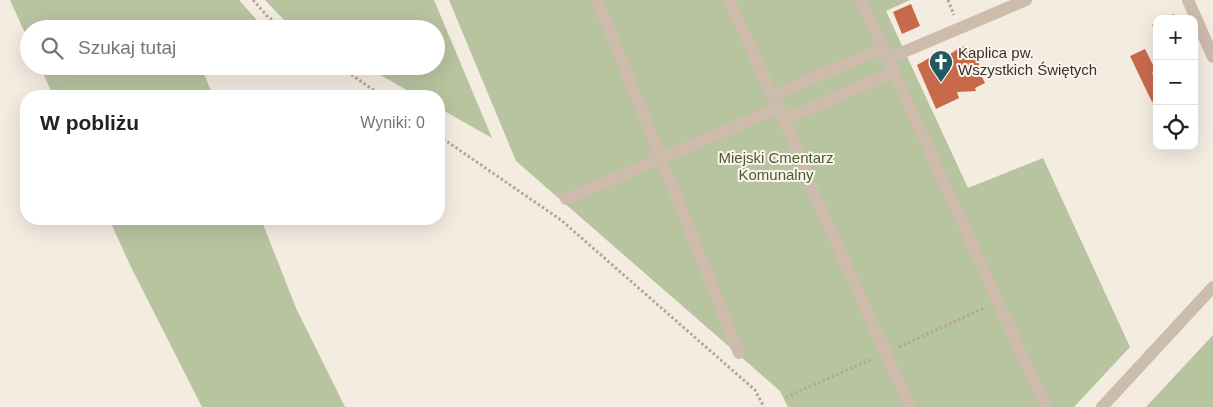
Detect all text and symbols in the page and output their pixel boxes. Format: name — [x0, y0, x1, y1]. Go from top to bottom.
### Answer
map controls — [1153, 15, 1198, 150]
button: + — [1153, 15, 1198, 60]
search box — [20, 20, 445, 75]
icon: search — [38, 34, 66, 62]
text: Szukaj tutaj — [78, 37, 176, 58]
place label: Kaplica pw. Wszystkich Świętych — [958, 44, 1097, 78]
church icon: Kaplica pw. Wszystkich Świętych — [928, 49, 954, 83]
button: − — [1153, 60, 1198, 105]
button: locate — [1153, 105, 1198, 150]
text: W pobliżu — [40, 111, 139, 134]
text: Wyniki: 0 — [360, 114, 425, 131]
park label: Miejski Cmentarz Komunalny — [718, 149, 834, 183]

